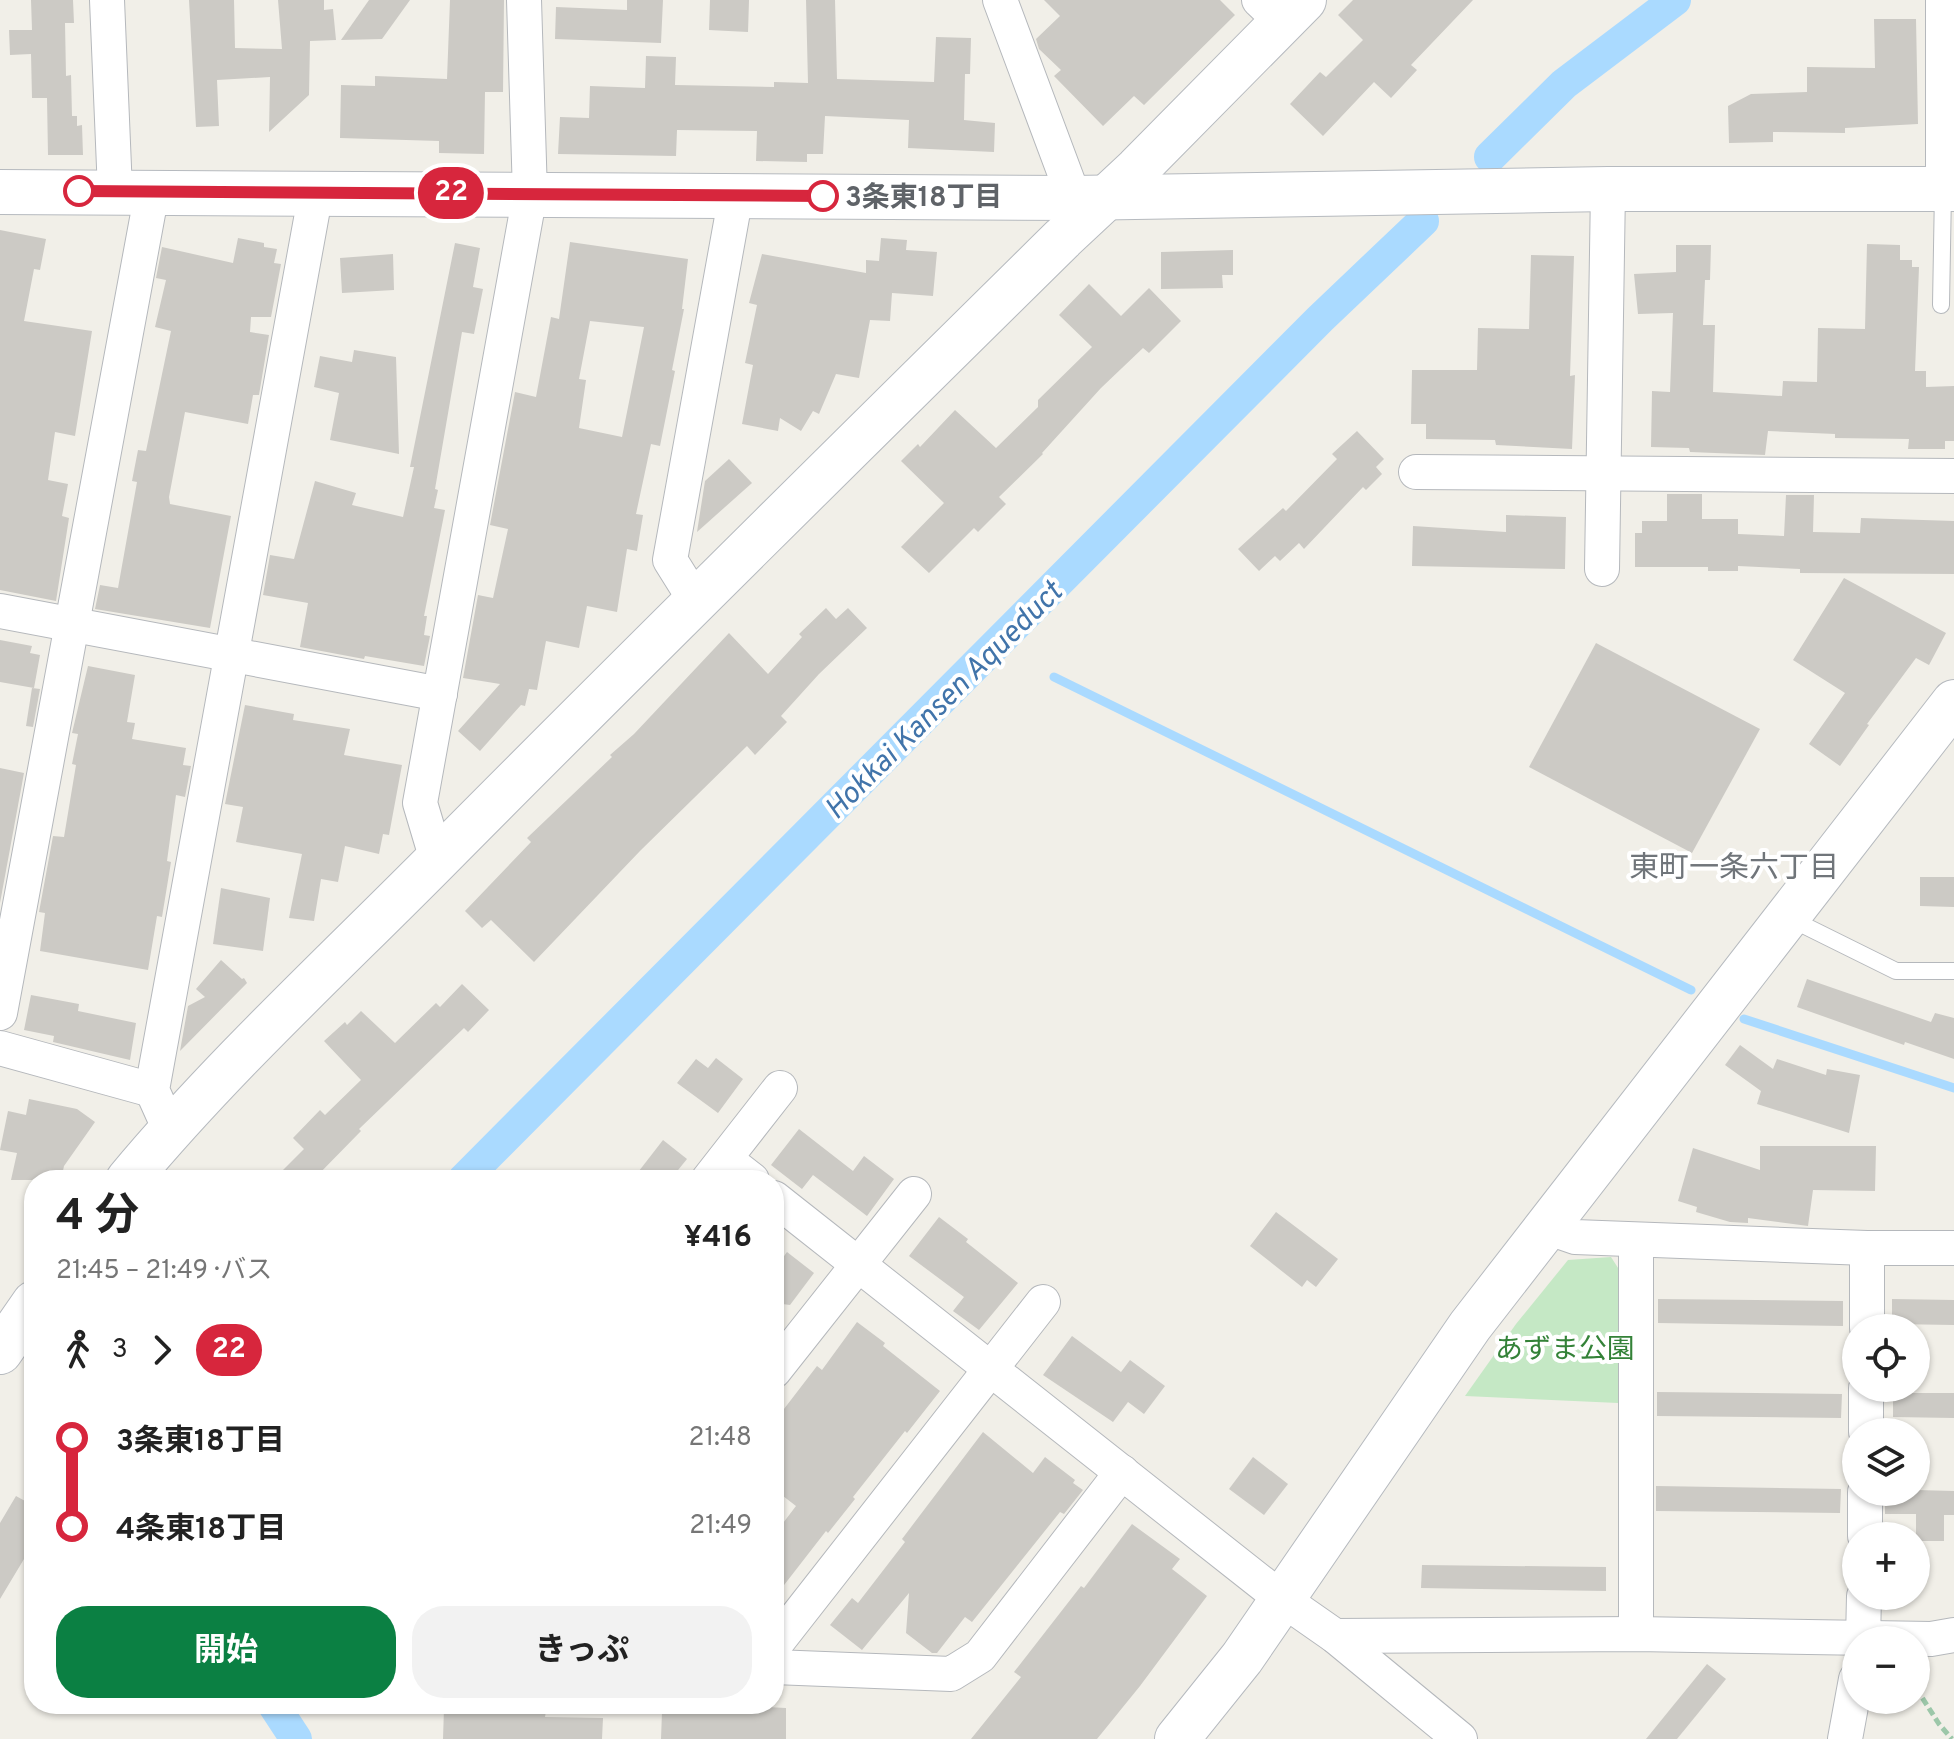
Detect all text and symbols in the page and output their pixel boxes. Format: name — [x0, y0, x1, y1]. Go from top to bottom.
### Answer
line badge: 22 — [415, 167, 487, 219]
text: 22 — [434, 175, 468, 211]
unlabelled marker — [64, 176, 94, 206]
marker: 3条東18丁目 — [808, 181, 838, 211]
place label: 3条東18丁目 — [845, 181, 1003, 217]
water label: Hokkai Kansen Aqueduct — [818, 574, 1072, 828]
district label: 東町一条六丁目 — [1629, 851, 1839, 888]
text: 4 分 — [56, 1190, 139, 1246]
text: ¥416 — [684, 1220, 752, 1257]
text: 21:45 – 21:49 · バス — [56, 1255, 272, 1288]
map controls — [1842, 1314, 1930, 1714]
button: locate — [1842, 1314, 1930, 1402]
icon: walk — [56, 1328, 100, 1372]
icon: forward — [140, 1328, 184, 1372]
text: 22 — [212, 1332, 246, 1368]
park label: あずま公園 — [1495, 1333, 1635, 1369]
text: 3 — [112, 1334, 128, 1367]
button: layers — [1842, 1418, 1930, 1506]
text: 21:48 — [689, 1422, 752, 1455]
text: 3条東18丁目 — [116, 1424, 285, 1461]
text: 21:49 — [689, 1510, 752, 1543]
text: 4条東18丁目 — [116, 1512, 286, 1549]
button: + — [1842, 1522, 1930, 1610]
button: 開始 — [56, 1606, 396, 1698]
button: きっぷ — [412, 1606, 752, 1698]
button: − — [1842, 1626, 1930, 1714]

